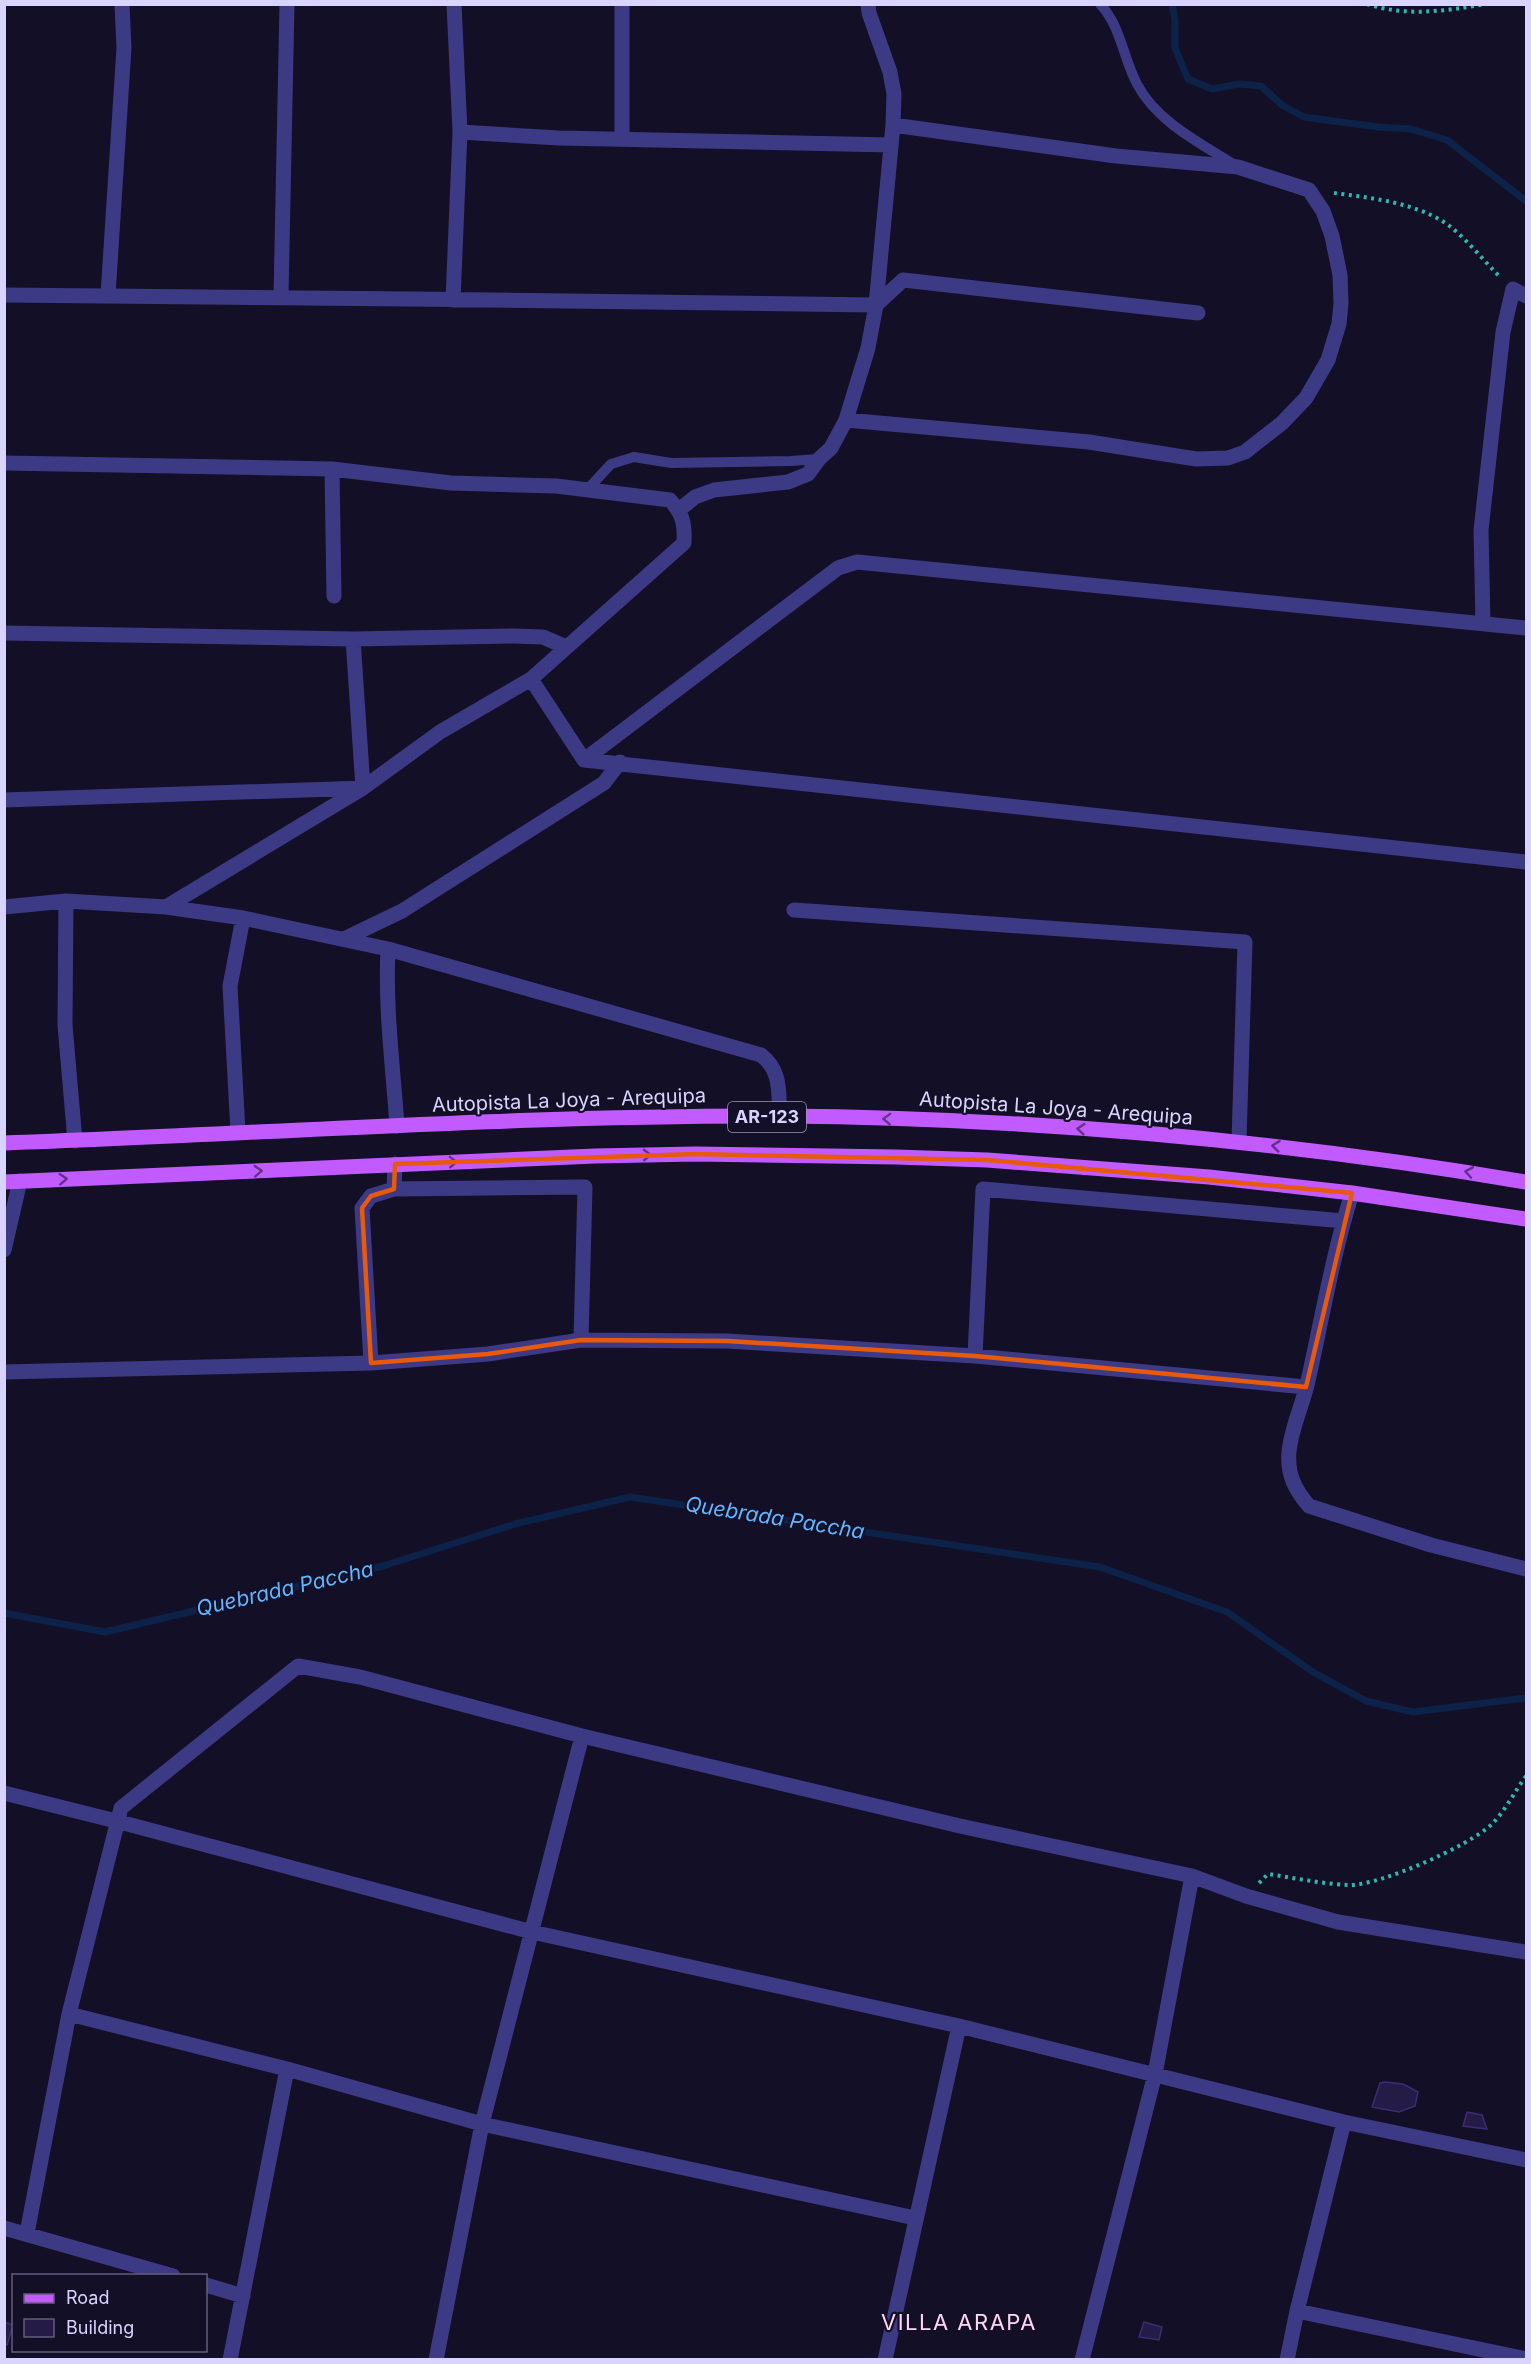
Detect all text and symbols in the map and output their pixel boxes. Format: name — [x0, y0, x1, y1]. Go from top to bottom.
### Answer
street label: Autopista La Joya - Arequipa — [431, 1083, 707, 1117]
street label: Autopista La Joya - Arequipa — [918, 1086, 1194, 1130]
road number: AR-123 — [728, 1102, 806, 1132]
one-way arrow — [882, 1113, 891, 1126]
one-way arrow — [1077, 1123, 1086, 1136]
one-way arrow — [1271, 1140, 1280, 1152]
one-way arrow — [643, 1149, 652, 1161]
one-way arrow — [448, 1155, 457, 1168]
one-way arrow — [253, 1164, 262, 1177]
one-way arrow — [1464, 1166, 1474, 1179]
one-way arrow — [58, 1173, 67, 1186]
water label: Quebrada Paccha — [684, 1491, 867, 1544]
water label: Quebrada Paccha — [194, 1556, 376, 1621]
legend — [12, 2274, 207, 2352]
text: Road — [66, 2287, 109, 2308]
district label: VILLA ARAPA — [881, 2309, 1037, 2335]
text: Building — [66, 2317, 134, 2338]

